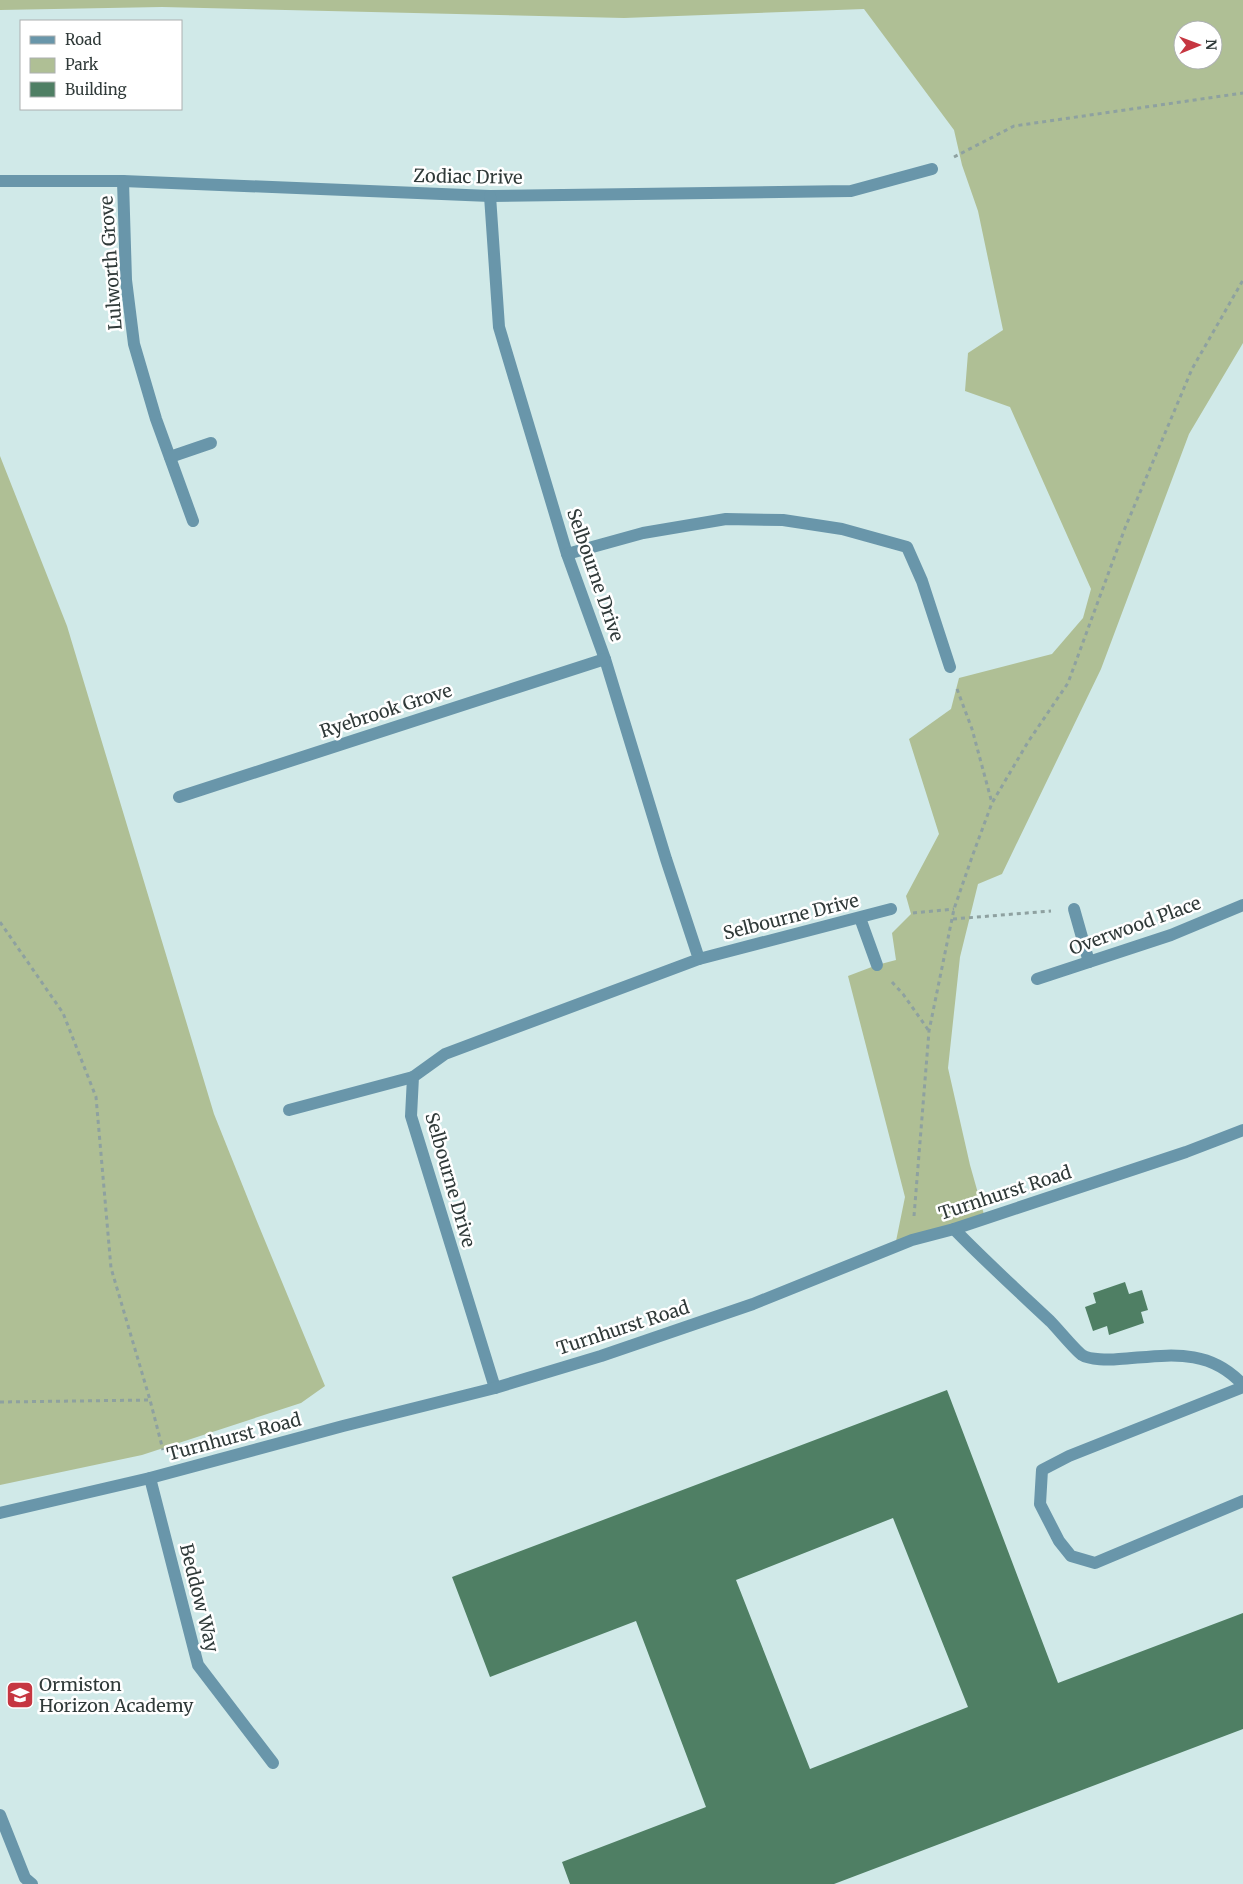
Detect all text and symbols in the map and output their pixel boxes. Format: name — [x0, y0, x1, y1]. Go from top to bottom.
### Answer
legend — [20, 20, 182, 110]
north arrow — [1173, 20, 1223, 70]
text: Road — [65, 30, 101, 49]
text: N — [1202, 39, 1220, 50]
text: Park — [65, 55, 99, 74]
text: Building — [65, 80, 127, 99]
street label: Zodiac Drive — [413, 164, 523, 189]
street label: Lulworth Grove — [94, 195, 127, 331]
street label: Selbourne Drive — [562, 505, 629, 644]
street label: Ryebrook Grove — [317, 678, 455, 743]
street label: Selbourne Drive — [721, 889, 861, 944]
street label: Overwood Place — [1066, 891, 1204, 960]
street label: Selbourne Drive — [420, 1110, 481, 1250]
street label: Turnhurst Road — [936, 1160, 1074, 1225]
street label: Turnhurst Road — [554, 1295, 692, 1360]
street label: Turnhurst Road — [164, 1408, 304, 1465]
street label: Beddow Way — [175, 1541, 224, 1655]
place label: Ormiston Horizon Academy — [39, 1673, 194, 1717]
school or university icon: Ormiston Horizon Academy — [5, 1680, 35, 1710]

